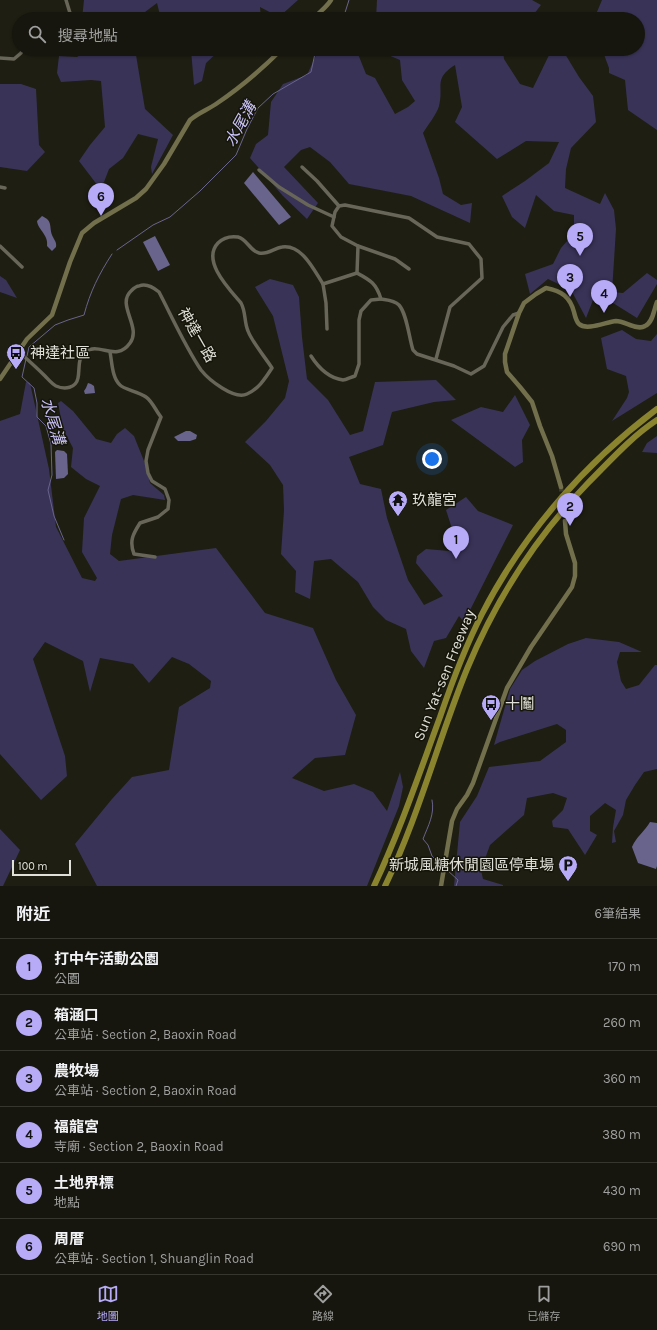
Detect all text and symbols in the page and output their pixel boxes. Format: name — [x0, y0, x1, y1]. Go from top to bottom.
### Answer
search box — [12, 12, 645, 56]
icon: search — [26, 23, 48, 45]
text: 搜尋地點 — [58, 27, 118, 45]
water label: 水尾溝 — [220, 97, 261, 150]
pin: 6 — [88, 183, 114, 216]
pin: 5 — [567, 223, 593, 256]
pin: 3 — [557, 264, 583, 297]
pin: 4 — [591, 280, 617, 313]
street label: 神達一路 — [174, 305, 220, 365]
bus stop icon: 神達社區 — [5, 342, 27, 370]
place label: 神達社區 — [30, 344, 90, 362]
water label: 水尾溝 — [37, 395, 69, 449]
your location — [422, 449, 442, 469]
temple icon: 玖龍宮 — [387, 489, 409, 517]
place label: 玖龍宮 — [412, 491, 457, 509]
pin: 2 — [557, 493, 583, 526]
pin: 1 — [443, 526, 469, 559]
street label: Sun Yat-sen Freeway — [409, 607, 479, 743]
bus stop icon: 十鬮 — [480, 693, 502, 721]
place label: 十鬮 — [505, 695, 535, 713]
parking icon: 新城風糖休閒園區停車場 — [557, 854, 579, 882]
place label: 新城風糖休閒園區停車場 — [389, 856, 554, 874]
scale bar — [12, 858, 71, 877]
text: 100 m — [18, 860, 48, 873]
text: 附近 — [16, 904, 50, 924]
text: 6筆結果 — [595, 906, 641, 921]
text: 打中午活動公園 — [54, 950, 159, 968]
text: 1 — [27, 959, 31, 974]
text: 170 m — [608, 959, 641, 974]
text: 公園 — [54, 971, 80, 986]
text: 箱涵口 — [54, 1006, 99, 1024]
text: 2 — [25, 1015, 33, 1030]
text: 260 m — [603, 1015, 641, 1030]
text: 公車站 · Section 2, Baoxin Road — [54, 1027, 237, 1042]
text: 農牧場 — [54, 1062, 99, 1080]
text: 3 — [25, 1071, 33, 1086]
text: 360 m — [603, 1071, 641, 1086]
text: 公車站 · Section 2, Baoxin Road — [54, 1083, 237, 1098]
text: 福龍宮 — [54, 1118, 99, 1136]
text: 4 — [25, 1127, 33, 1142]
text: 380 m — [602, 1127, 641, 1142]
text: 寺廟 · Section 2, Baoxin Road — [54, 1139, 224, 1154]
text: 土地界標 — [54, 1174, 114, 1192]
text: 5 — [25, 1183, 33, 1198]
text: 430 m — [603, 1183, 641, 1198]
text: 地點 — [54, 1195, 80, 1210]
text: 周厝 — [54, 1230, 84, 1248]
text: 6 — [25, 1239, 33, 1254]
text: 690 m — [603, 1239, 641, 1254]
text: 公車站 · Section 1, Shuanglin Road — [54, 1251, 254, 1266]
tab: 地圖 — [97, 1283, 119, 1323]
tab: 路線 — [312, 1283, 334, 1323]
tab: 已儲存 — [527, 1283, 560, 1323]

